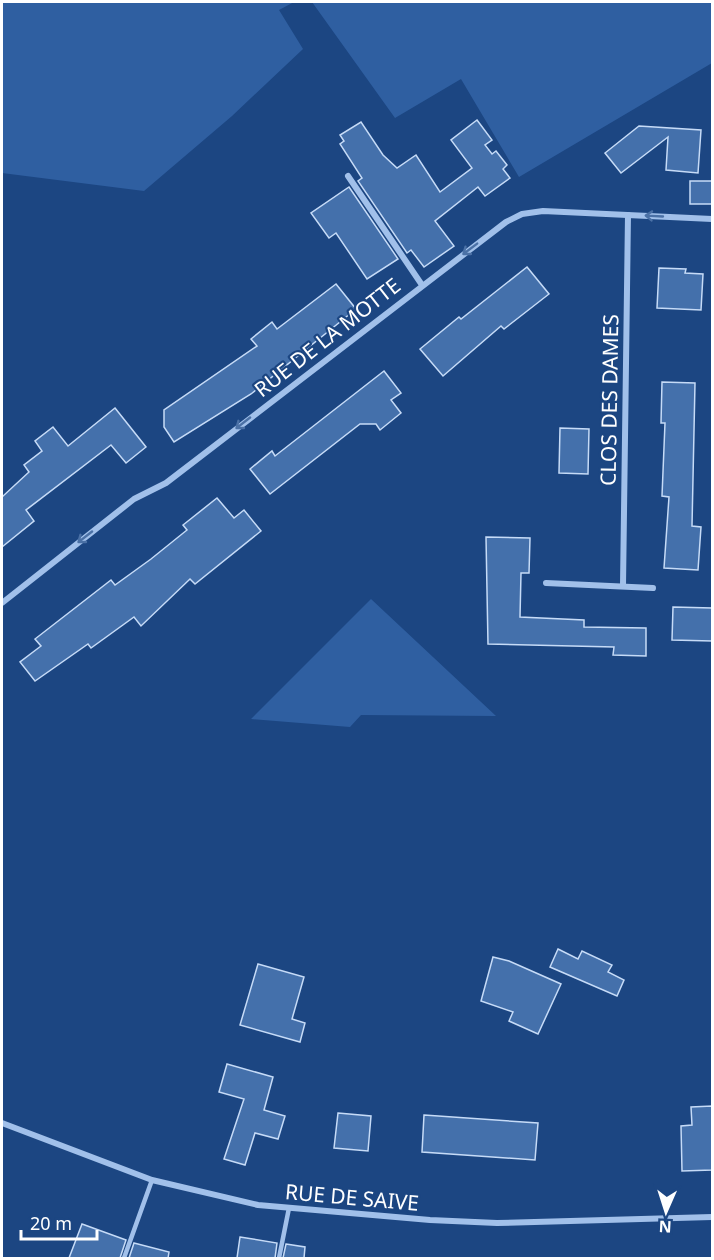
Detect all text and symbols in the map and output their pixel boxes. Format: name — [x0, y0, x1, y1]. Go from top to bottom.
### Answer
one-way arrow — [645, 210, 665, 221]
one-way arrow — [463, 242, 479, 255]
street label: RUE DE LA MOTTE — [248, 271, 406, 403]
street label: CLOS DES DAMES — [594, 314, 624, 486]
one-way arrow — [235, 417, 251, 430]
one-way arrow — [78, 531, 94, 544]
street label: RUE DE SAIVE — [284, 1177, 420, 1217]
north arrow — [636, 1182, 696, 1242]
scale bar — [21, 1203, 98, 1241]
text: 20 m — [30, 1211, 72, 1235]
text: N — [658, 1216, 672, 1238]

